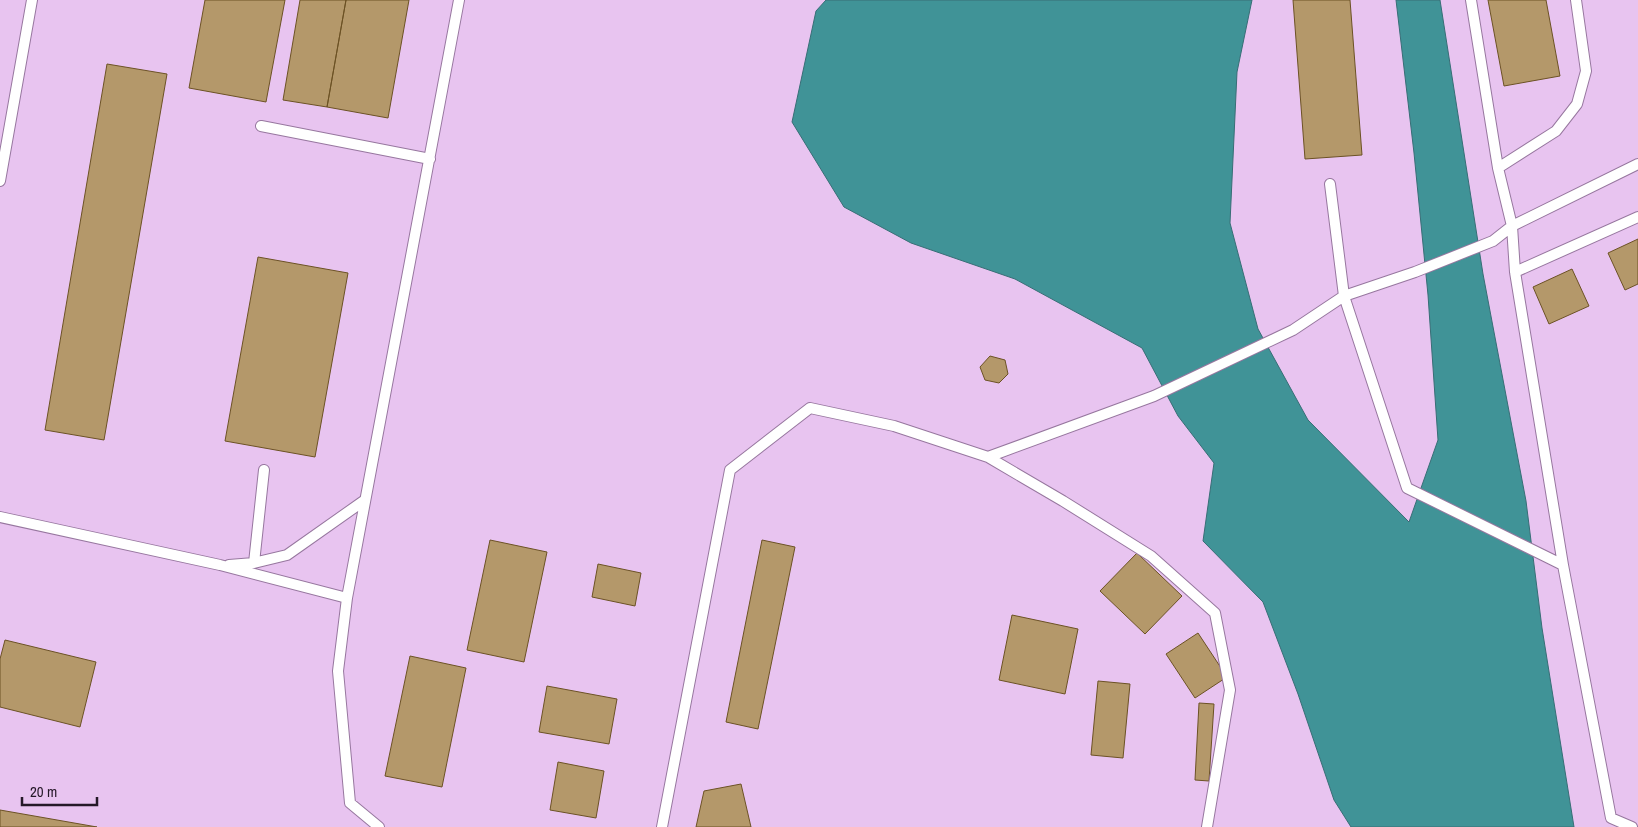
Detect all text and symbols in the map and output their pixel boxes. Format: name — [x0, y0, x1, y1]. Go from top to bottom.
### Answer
scale bar — [22, 774, 98, 806]
text: 20 m — [30, 781, 57, 802]

